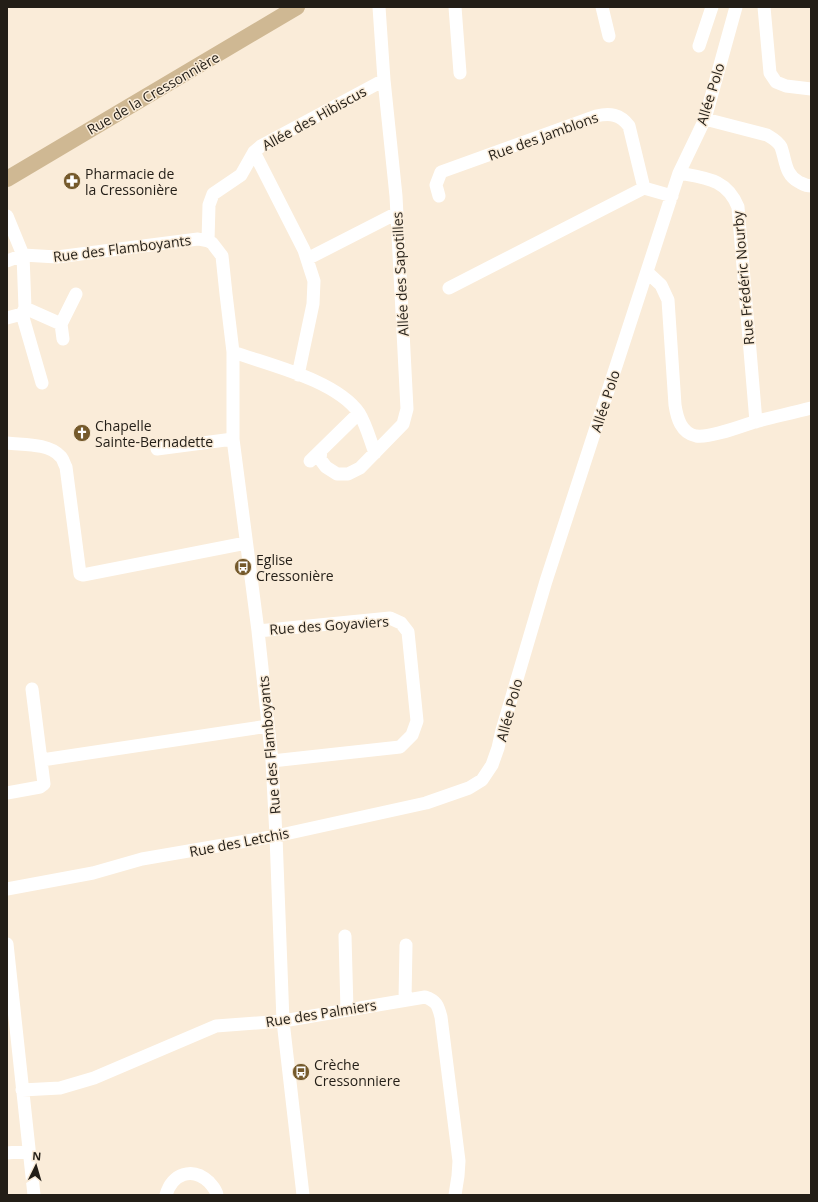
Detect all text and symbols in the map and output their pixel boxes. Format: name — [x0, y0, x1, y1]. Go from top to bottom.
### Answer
street label: Rue de la Cressonnière — [83, 47, 223, 139]
street label: Allée Polo — [692, 61, 728, 127]
street label: Allée des Hibiscus — [258, 81, 370, 155]
street label: Rue des Jamblons — [485, 107, 601, 165]
place label: Pharmacie de la Cressonière — [85, 164, 178, 199]
pharmacy icon: Pharmacie de la Cressonière — [62, 171, 82, 191]
street label: Rue Frédéric Nourby — [728, 209, 758, 346]
street label: Allée des Sapotilles — [387, 211, 413, 337]
street label: Rue des Flamboyants — [52, 230, 192, 266]
street label: Allée Polo — [586, 368, 624, 434]
place label: Chapelle Sainte-Bernadette — [95, 416, 213, 451]
church icon: Chapelle Sainte-Bernadette — [72, 423, 92, 443]
place label: Eglise Cressonière — [256, 550, 334, 585]
bus stop icon: Eglise Cressonière — [233, 557, 253, 577]
street label: Rue des Goyaviers — [269, 611, 390, 639]
street label: Rue des Flamboyants — [253, 675, 285, 815]
street label: Allée Polo — [492, 677, 526, 743]
street label: Rue des Letchis — [188, 823, 291, 861]
street label: Rue des Palmiers — [264, 995, 378, 1031]
place label: Crèche Cressonniere — [314, 1055, 400, 1090]
bus stop icon: Crèche Cressonniere — [291, 1062, 311, 1082]
north arrow — [16, 1146, 56, 1186]
text: N — [32, 1148, 42, 1163]

